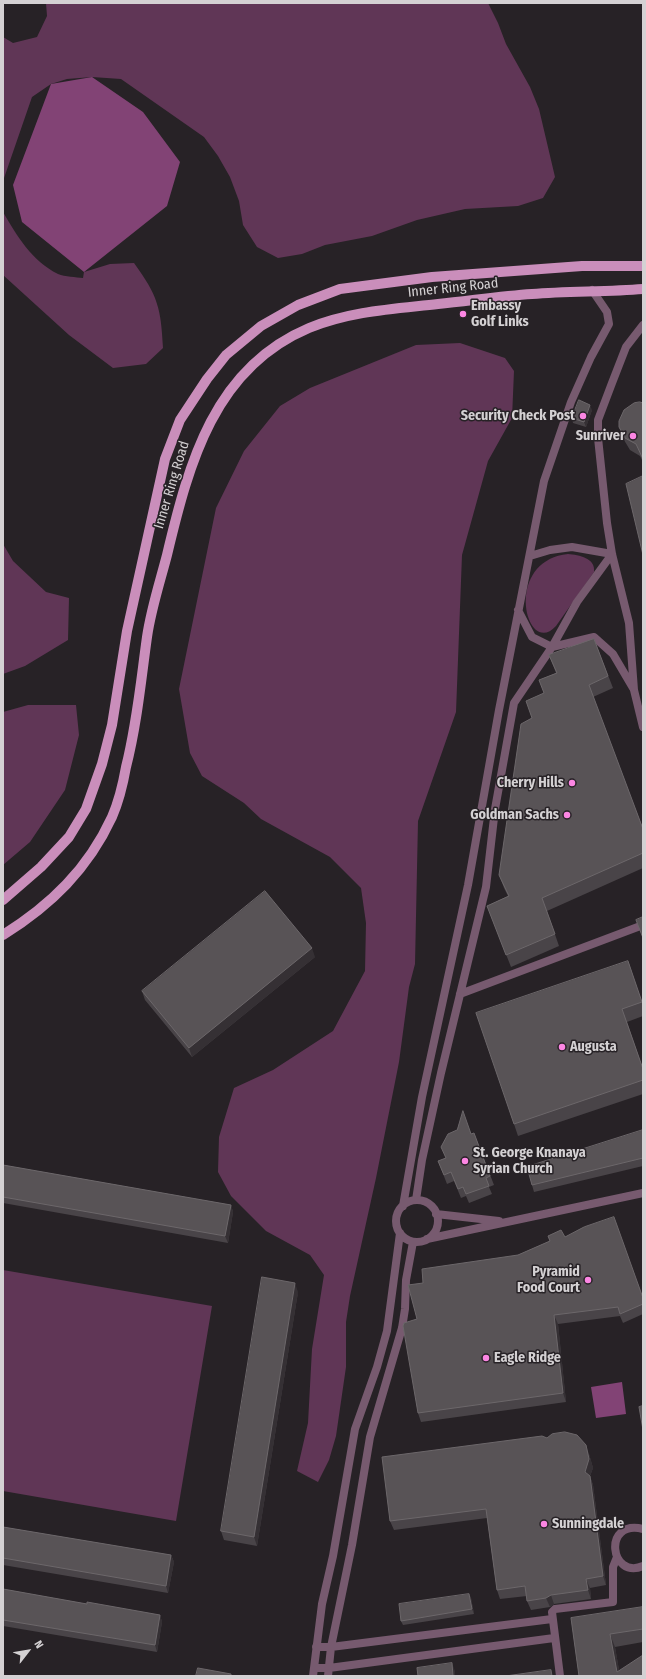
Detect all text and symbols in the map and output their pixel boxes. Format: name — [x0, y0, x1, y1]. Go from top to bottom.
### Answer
street label: Inner Ring Road — [407, 275, 499, 301]
place label: Embassy Golf Links — [471, 298, 529, 330]
marker: Embassy Golf Links — [458, 309, 468, 319]
place label: Security Check Post — [461, 408, 575, 424]
marker: Security Check Post — [578, 411, 588, 421]
place label: Sunriver — [576, 428, 625, 444]
marker: Sunriver — [628, 431, 638, 441]
street label: Inner Ring Road — [151, 439, 193, 531]
place label: Cherry Hills — [497, 775, 564, 791]
marker: Cherry Hills — [567, 778, 577, 788]
place label: Goldman Sachs — [470, 807, 559, 823]
marker: Goldman Sachs — [562, 810, 572, 820]
place label: Augusta — [570, 1039, 617, 1055]
marker: Augusta — [557, 1042, 567, 1052]
place label: St. George Knanaya Syrian Church — [473, 1145, 586, 1178]
marker: St. George Knanaya Syrian Church — [460, 1156, 470, 1166]
place label: Pyramid Food Court — [517, 1264, 580, 1296]
marker: Pyramid Food Court — [583, 1275, 593, 1285]
place label: Eagle Ridge — [494, 1350, 561, 1366]
marker: Eagle Ridge — [481, 1353, 491, 1363]
place label: Sunningdale — [552, 1516, 624, 1532]
marker: Sunningdale — [539, 1519, 549, 1529]
north arrow — [8, 1631, 48, 1671]
text: N — [31, 1638, 46, 1651]

